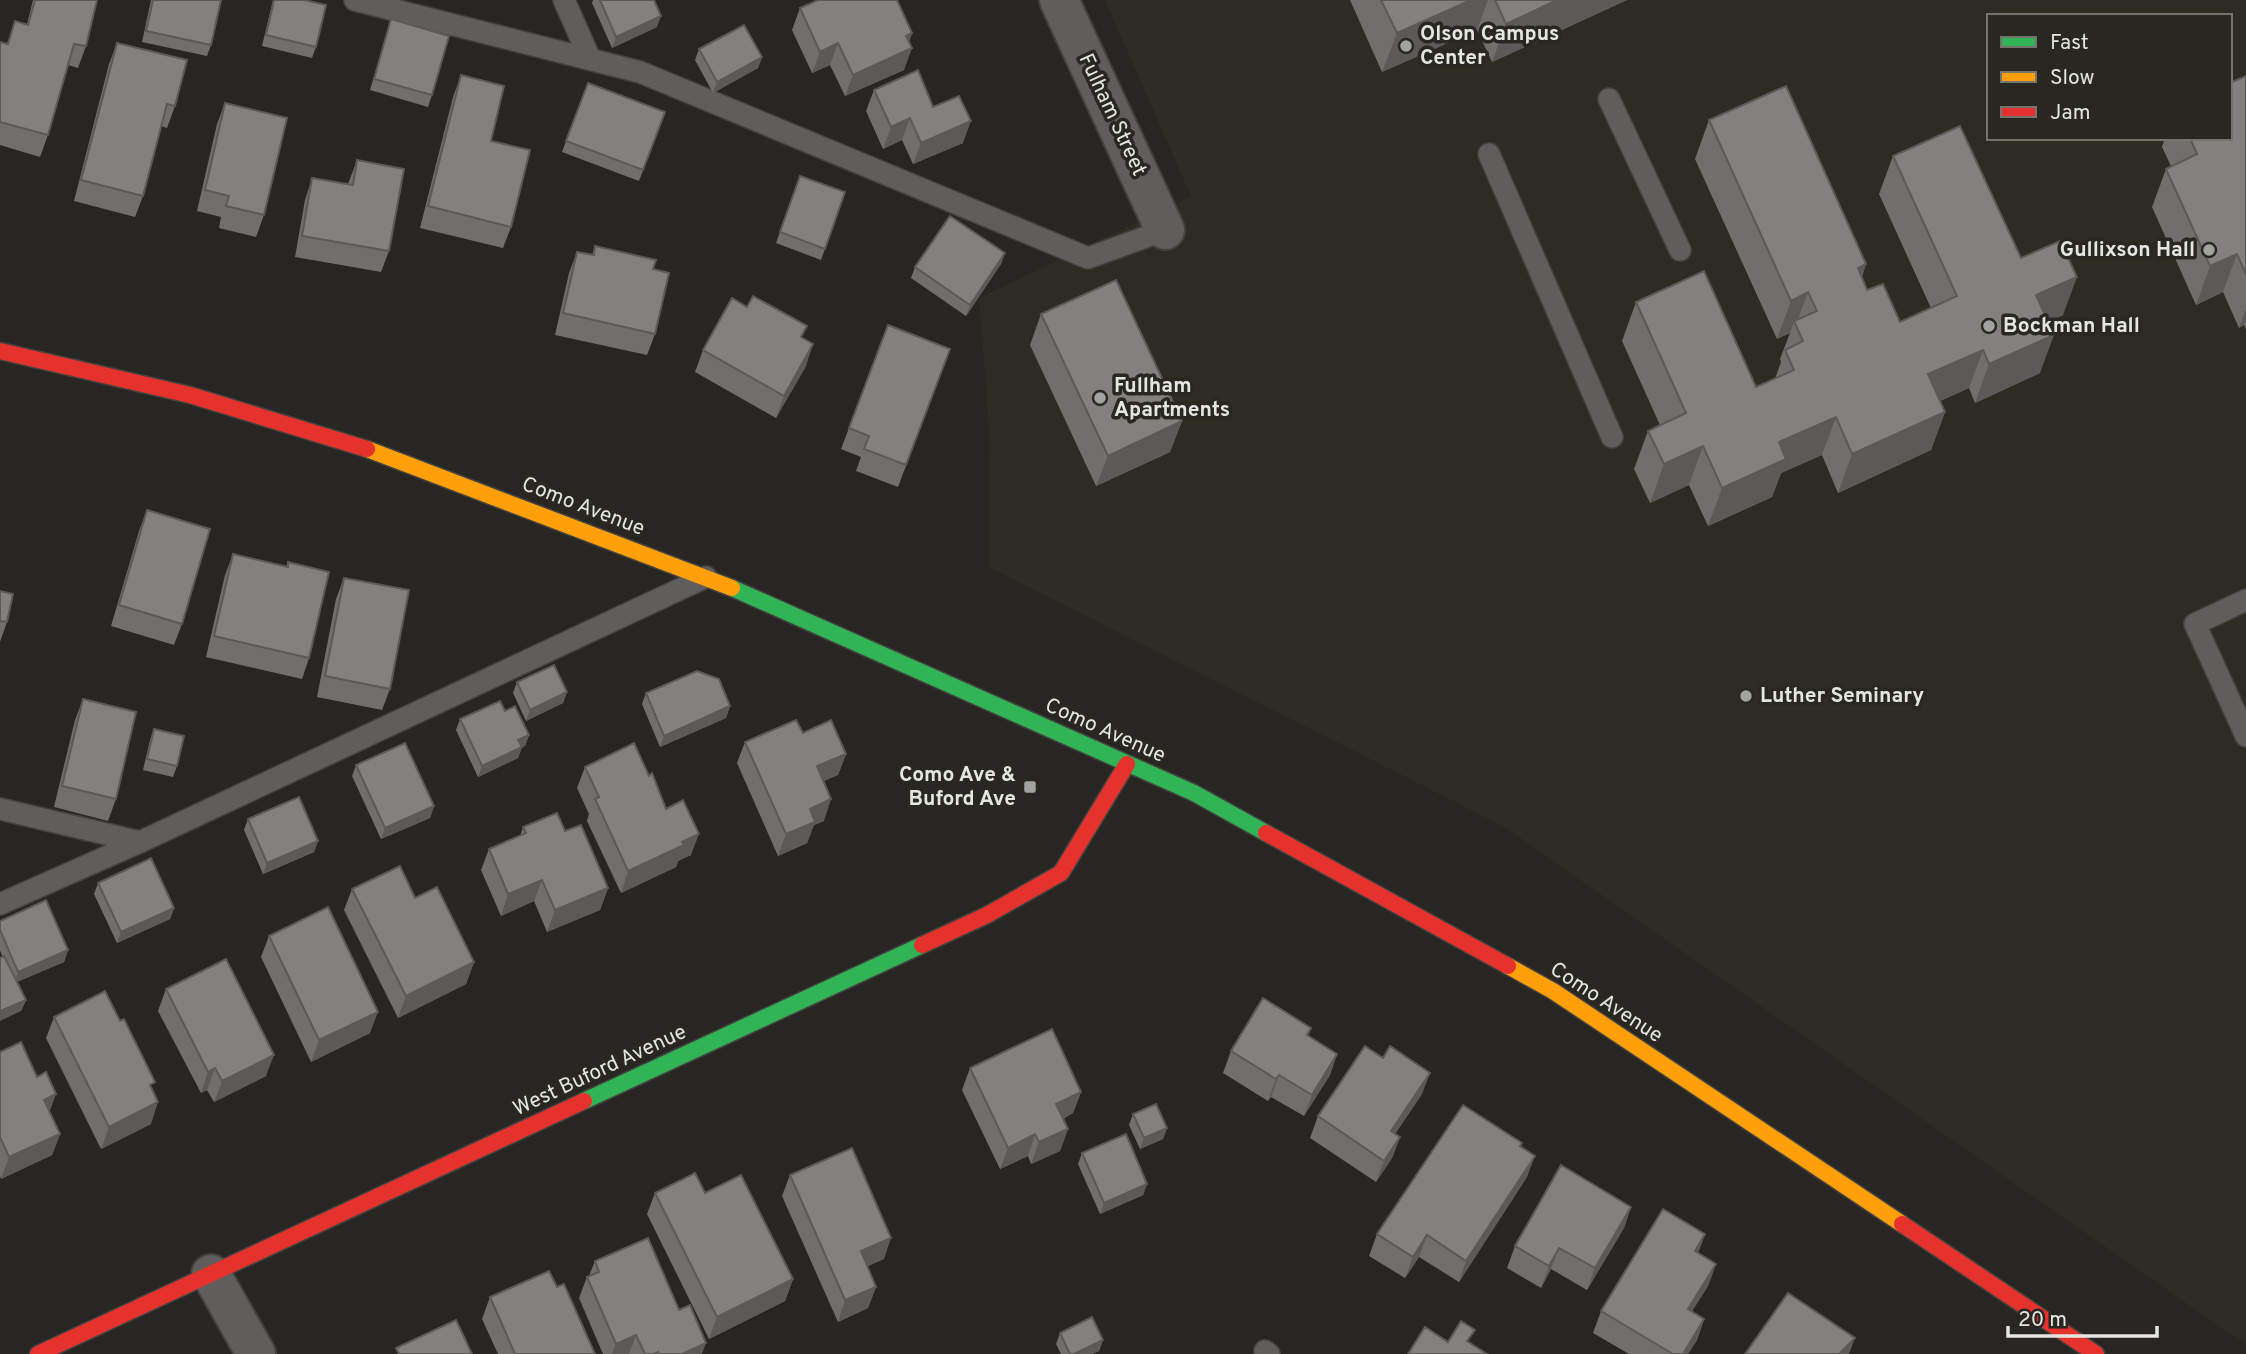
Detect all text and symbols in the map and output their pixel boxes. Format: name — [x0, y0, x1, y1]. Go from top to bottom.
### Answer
legend — [1987, 14, 2232, 140]
place label: Olson Campus Center — [1420, 21, 1559, 72]
text: Fast — [2050, 30, 2089, 57]
marker: Olson Campus Center — [1398, 38, 1414, 54]
street label: Fulham Street — [1072, 49, 1152, 181]
text: Slow — [2050, 65, 2095, 92]
text: Jam — [2050, 100, 2091, 127]
place label: Gullixson Hall — [2060, 237, 2195, 264]
marker: Gullixson Hall — [2201, 242, 2217, 258]
place label: Bockman Hall — [2003, 313, 2140, 340]
marker: Bockman Hall — [1981, 318, 1997, 334]
place label: Fullham Apartments — [1114, 373, 1230, 424]
marker: Fullham Apartments — [1092, 390, 1108, 406]
street label: Como Avenue — [518, 471, 648, 543]
place label: Luther Seminary — [1760, 683, 1924, 710]
marker: Luther Seminary — [1738, 688, 1754, 704]
street label: Como Avenue — [1040, 692, 1170, 770]
place label: Como Ave & Buford Ave — [899, 762, 1016, 813]
marker: Como Ave & Buford Ave — [1022, 779, 1038, 795]
street label: Como Avenue — [1544, 956, 1668, 1050]
street label: West Buford Avenue — [509, 1019, 691, 1123]
scale bar — [2008, 1294, 2157, 1338]
text: 20 m — [2018, 1307, 2067, 1334]

